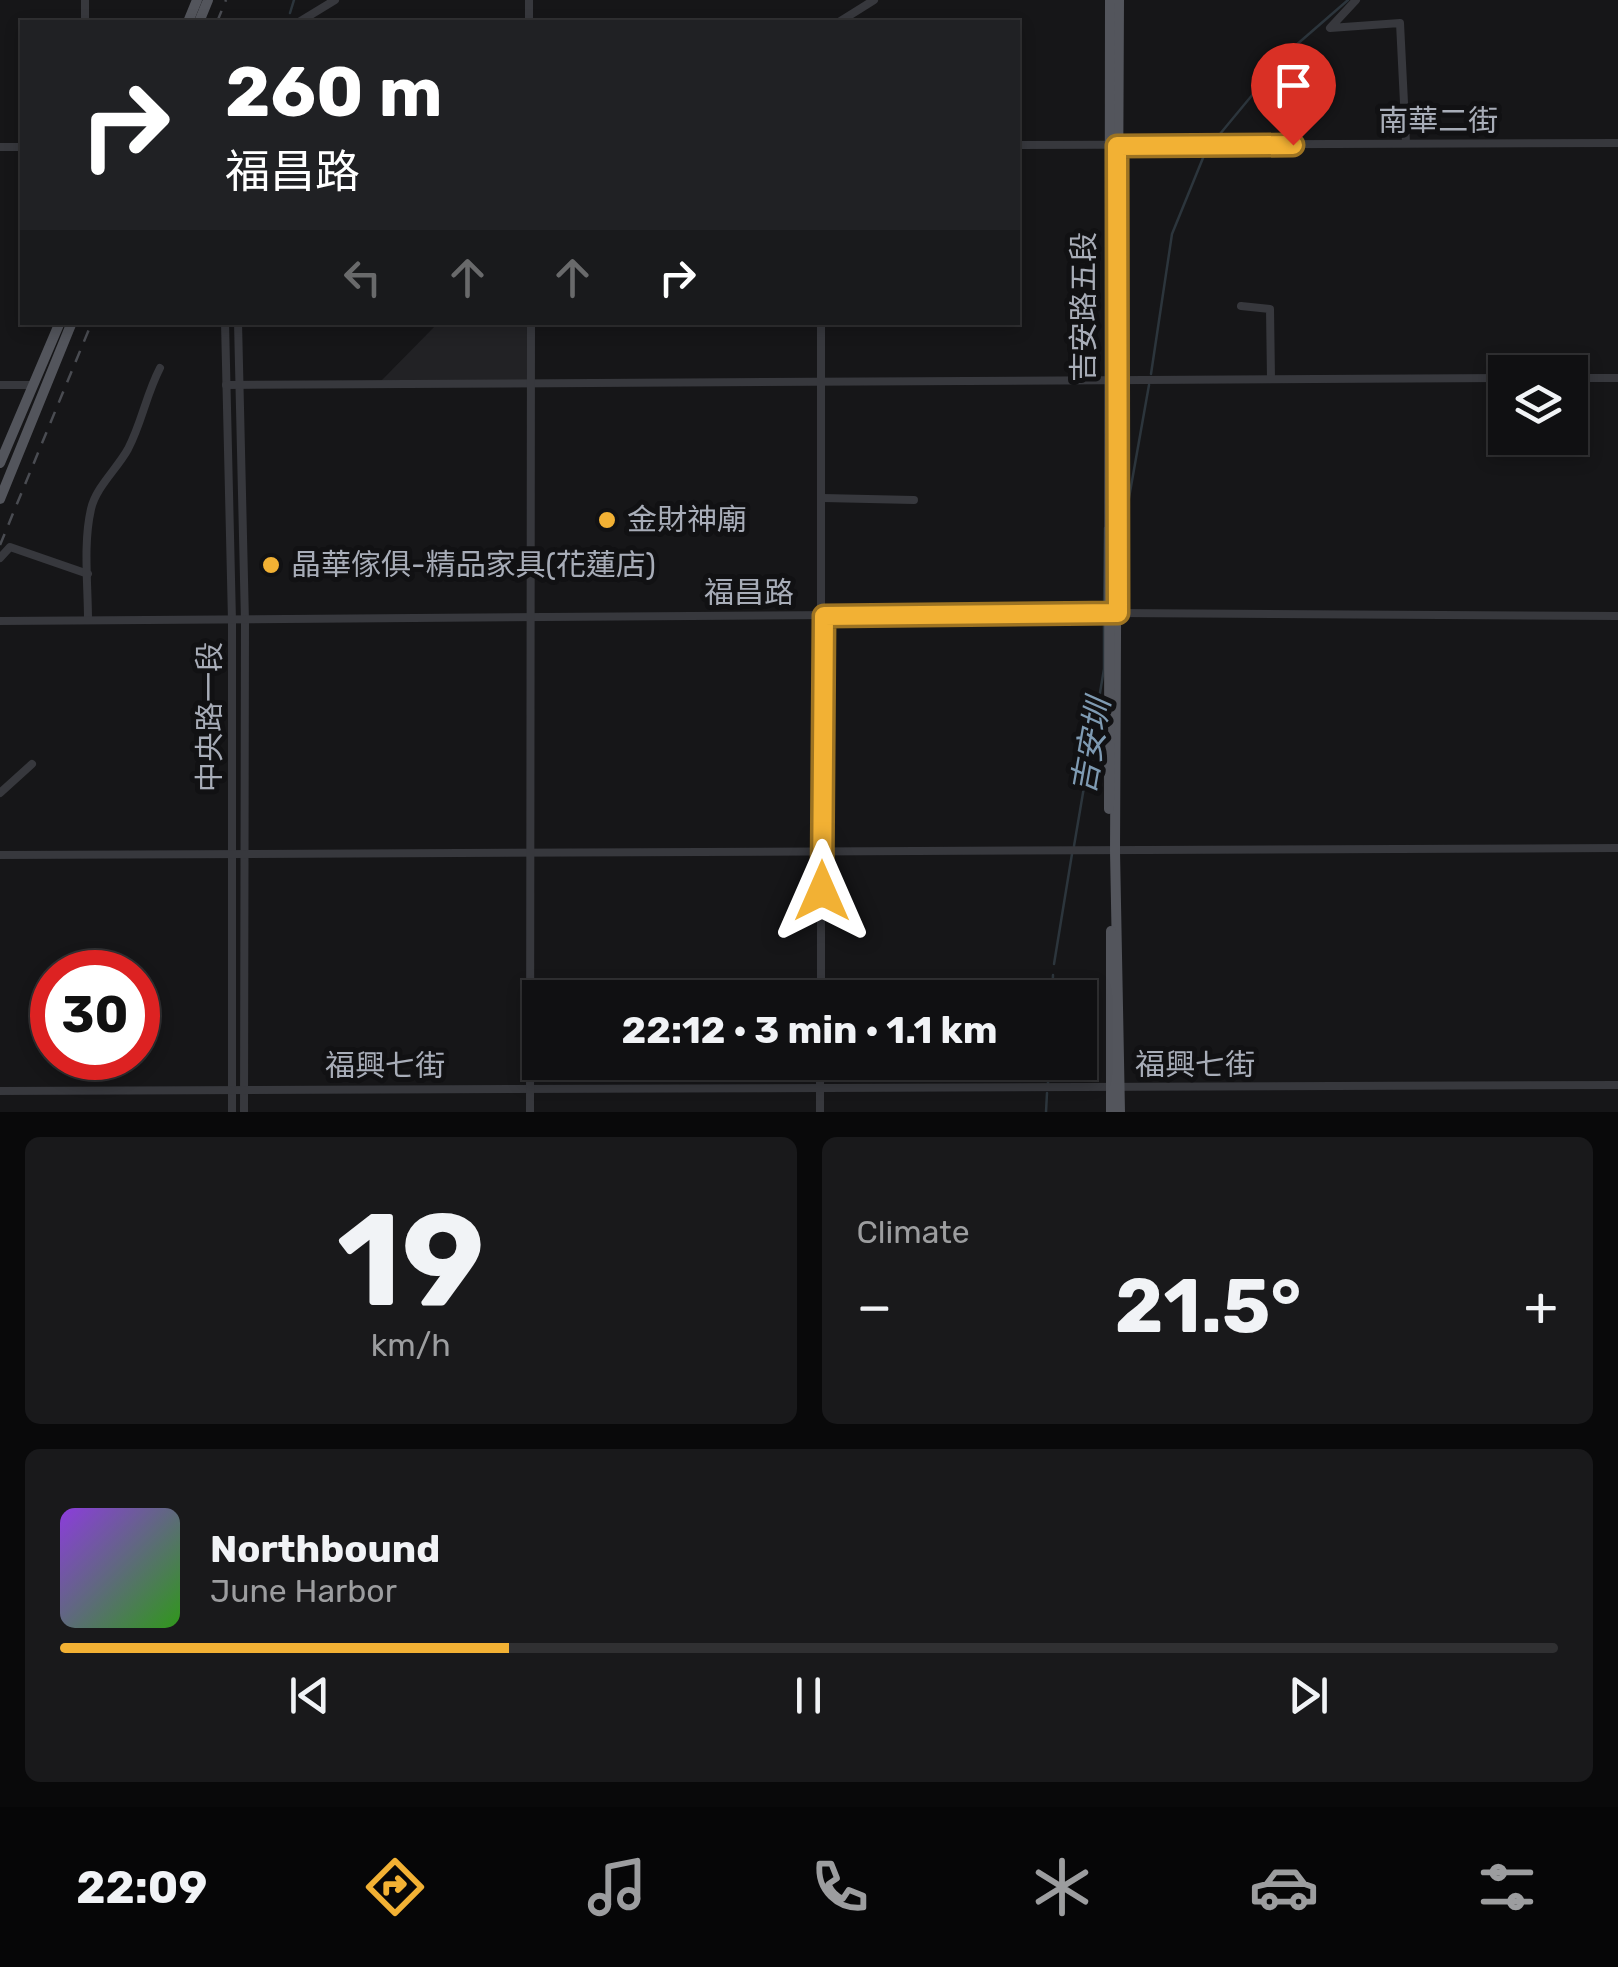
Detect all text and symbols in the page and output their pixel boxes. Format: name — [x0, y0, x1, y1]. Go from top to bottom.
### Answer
pin — [1251, 43, 1336, 146]
text: 260 m — [225, 51, 443, 134]
icon: arrive — [1266, 58, 1321, 113]
icon: right — [60, 60, 190, 190]
street label: 南華二街 — [1378, 103, 1498, 139]
text: 福昌路 — [225, 145, 360, 198]
street label: 吉安路五段 — [1066, 232, 1102, 382]
icon: left — [335, 250, 390, 305]
icon: ahead — [440, 250, 495, 305]
icon: ahead — [545, 250, 600, 305]
icon: right — [650, 250, 705, 305]
map controls — [1488, 355, 1588, 455]
button: layers — [1488, 355, 1588, 455]
place label: 金財神廟 — [627, 502, 747, 538]
marker: 金財神廟 — [596, 509, 618, 531]
place label: 晶華傢俱-精品家具(花蓮店) — [291, 547, 656, 583]
marker: 晶華傢俱-精品家具(花蓮店) — [260, 554, 282, 576]
street label: 福昌路 — [704, 575, 794, 611]
street label: 中央路一段 — [192, 642, 228, 792]
water label: 吉安圳 — [1064, 691, 1119, 797]
position arrow — [770, 839, 874, 943]
speed limit sign: 30 — [30, 950, 160, 1080]
text: 22:12 · 3 min · 1.1 km — [621, 1007, 998, 1053]
street label: 福興七街 — [1135, 1047, 1255, 1083]
street label: 福興七街 — [325, 1048, 445, 1084]
text: 19 — [337, 1183, 485, 1338]
text: Climate — [857, 1213, 970, 1251]
text: 21.5° — [1115, 1262, 1301, 1351]
text: − — [857, 1274, 892, 1339]
text: + — [1524, 1274, 1558, 1339]
text: km/h — [371, 1326, 451, 1364]
text: Northbound — [210, 1526, 440, 1572]
text: June Harbor — [210, 1572, 397, 1610]
icon: previous — [282, 1668, 337, 1723]
icon: pause — [781, 1668, 836, 1723]
icon: next — [1281, 1668, 1336, 1723]
icon: directions — [360, 1852, 430, 1922]
icon: music — [582, 1852, 652, 1922]
icon: phone — [805, 1852, 875, 1922]
icon: climate — [1027, 1852, 1097, 1922]
icon: car — [1249, 1852, 1319, 1922]
icon: filters — [1472, 1852, 1542, 1922]
text: 22:09 — [76, 1861, 207, 1914]

